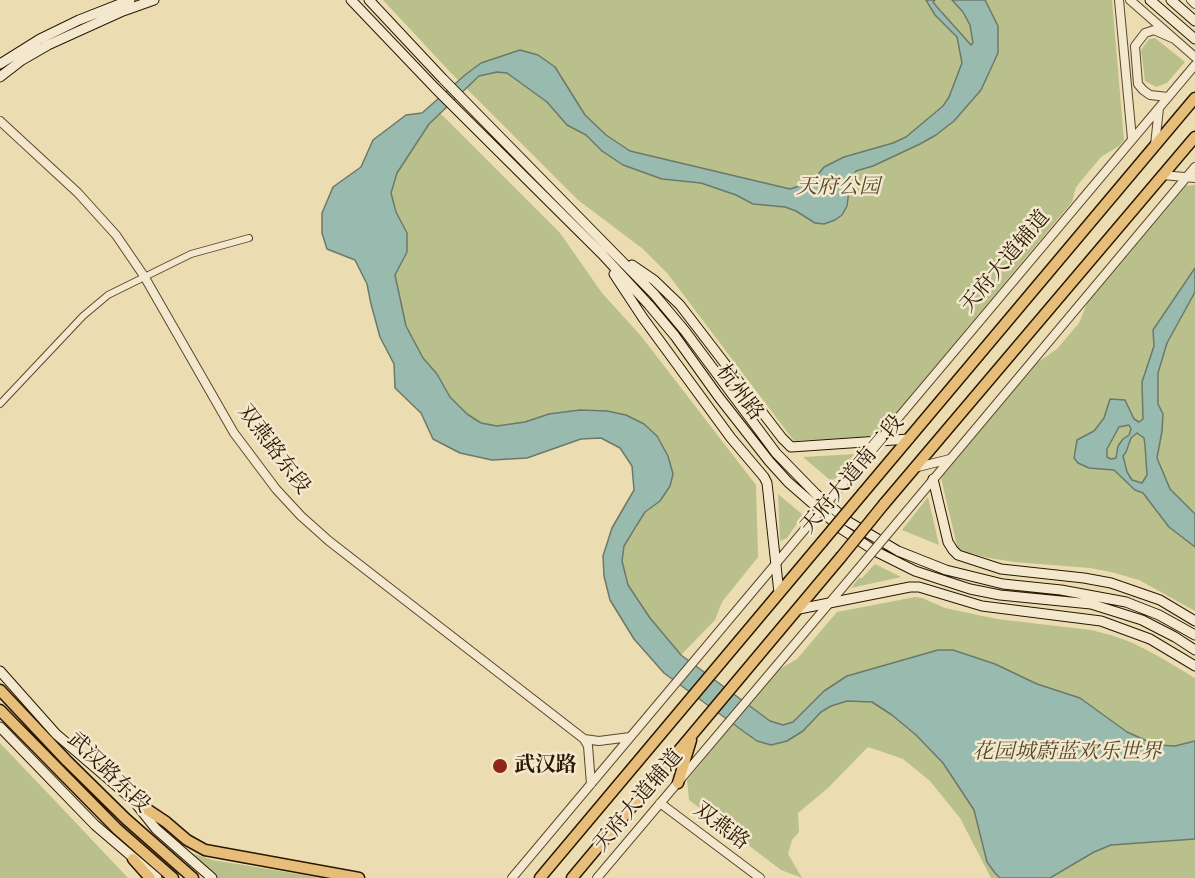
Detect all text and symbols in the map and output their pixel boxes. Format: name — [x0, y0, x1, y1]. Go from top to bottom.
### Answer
park label: 天府公园 — [796, 175, 880, 201]
street label: 天府大道辅道 — [956, 206, 1056, 318]
street label: 杭州路 — [710, 360, 768, 426]
street label: 双燕路东段 — [231, 400, 315, 500]
street label: 天府大道南二段 — [796, 411, 910, 539]
street label: 武汉路东段 — [61, 727, 155, 819]
park label: 花园城蔚蓝欢乐世界 — [973, 740, 1161, 766]
street label: 天府大道辅道 — [589, 745, 689, 857]
place label: 武汉路 — [514, 753, 577, 779]
marker: 武汉路 — [491, 757, 509, 775]
street label: 双燕路 — [688, 798, 754, 856]

